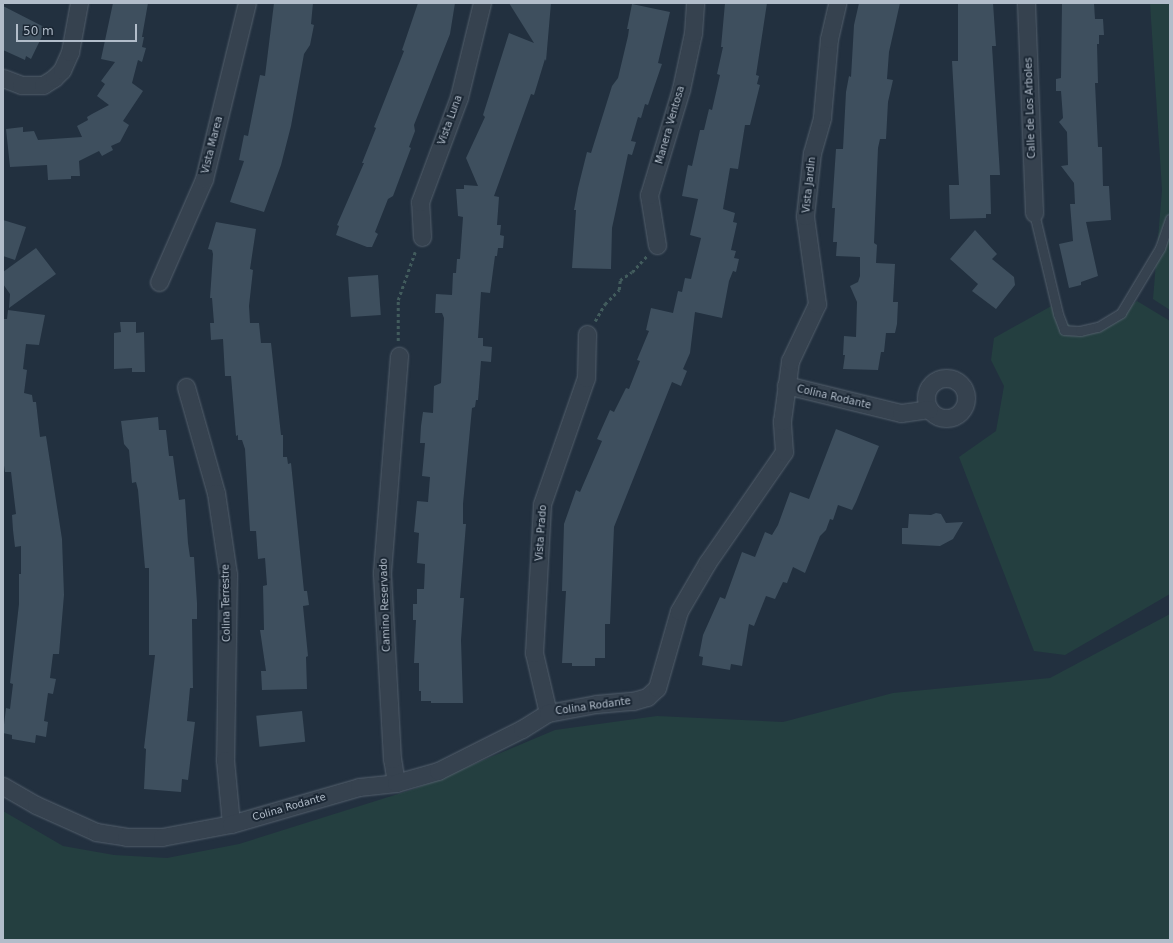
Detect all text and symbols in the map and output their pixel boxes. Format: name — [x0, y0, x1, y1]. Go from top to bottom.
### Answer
scale bar — [18, 16, 139, 42]
text: 50 m — [23, 24, 54, 38]
street label: Calle de Los Arboles — [1022, 57, 1038, 159]
street label: Manera Ventosa — [653, 85, 687, 165]
street label: Vista Luna — [435, 93, 465, 147]
street label: Vista Marea — [199, 115, 225, 175]
street label: Vista Jardin — [800, 156, 818, 214]
street label: Colina Rodante — [796, 383, 872, 411]
street label: Vista Prado — [533, 504, 549, 562]
street label: Camino Reservado — [377, 558, 393, 652]
street label: Colina Terrestre — [219, 564, 233, 642]
street label: Colina Rodante — [555, 695, 631, 717]
street label: Colina Rodante — [251, 791, 327, 823]

